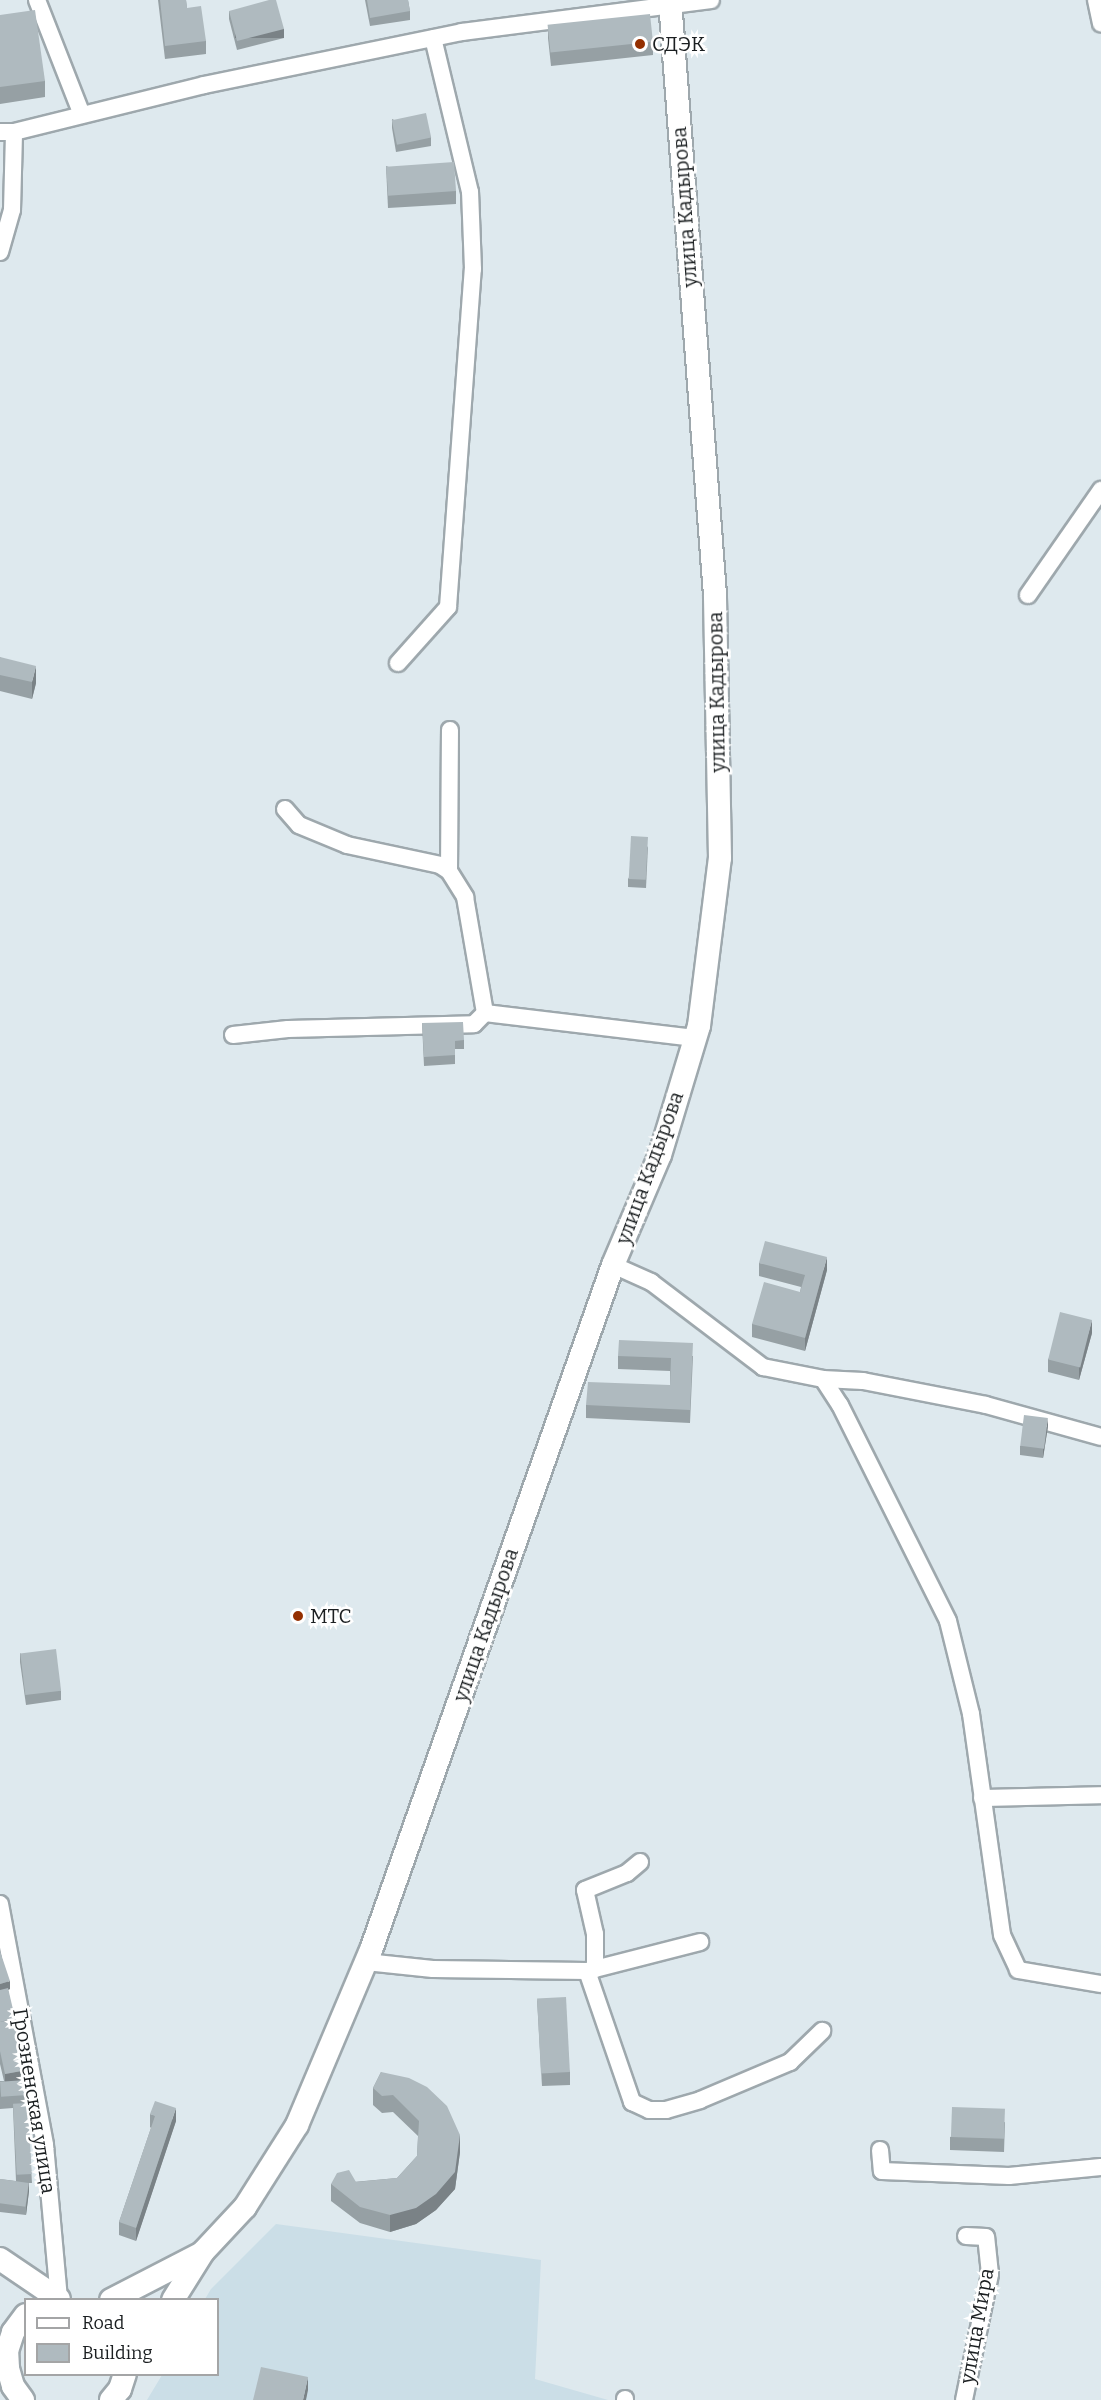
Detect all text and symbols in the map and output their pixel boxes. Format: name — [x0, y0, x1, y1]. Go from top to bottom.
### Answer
place label: СДЭК — [652, 32, 705, 56]
marker: СДЭК — [633, 37, 647, 51]
street label: улица Кадырова — [667, 126, 703, 288]
street label: улица Кадырова — [704, 611, 730, 773]
street label: улица Кадырова — [611, 1088, 689, 1248]
street label: улица Кадырова — [448, 1545, 524, 1705]
place label: МТС — [310, 1604, 351, 1628]
marker: МТС — [291, 1609, 305, 1623]
street label: Грозненская улица — [8, 2007, 60, 2195]
street label: улица Мира — [955, 2266, 999, 2386]
legend — [24, 2298, 219, 2376]
text: Road — [82, 2312, 124, 2334]
text: Building — [82, 2342, 153, 2364]

